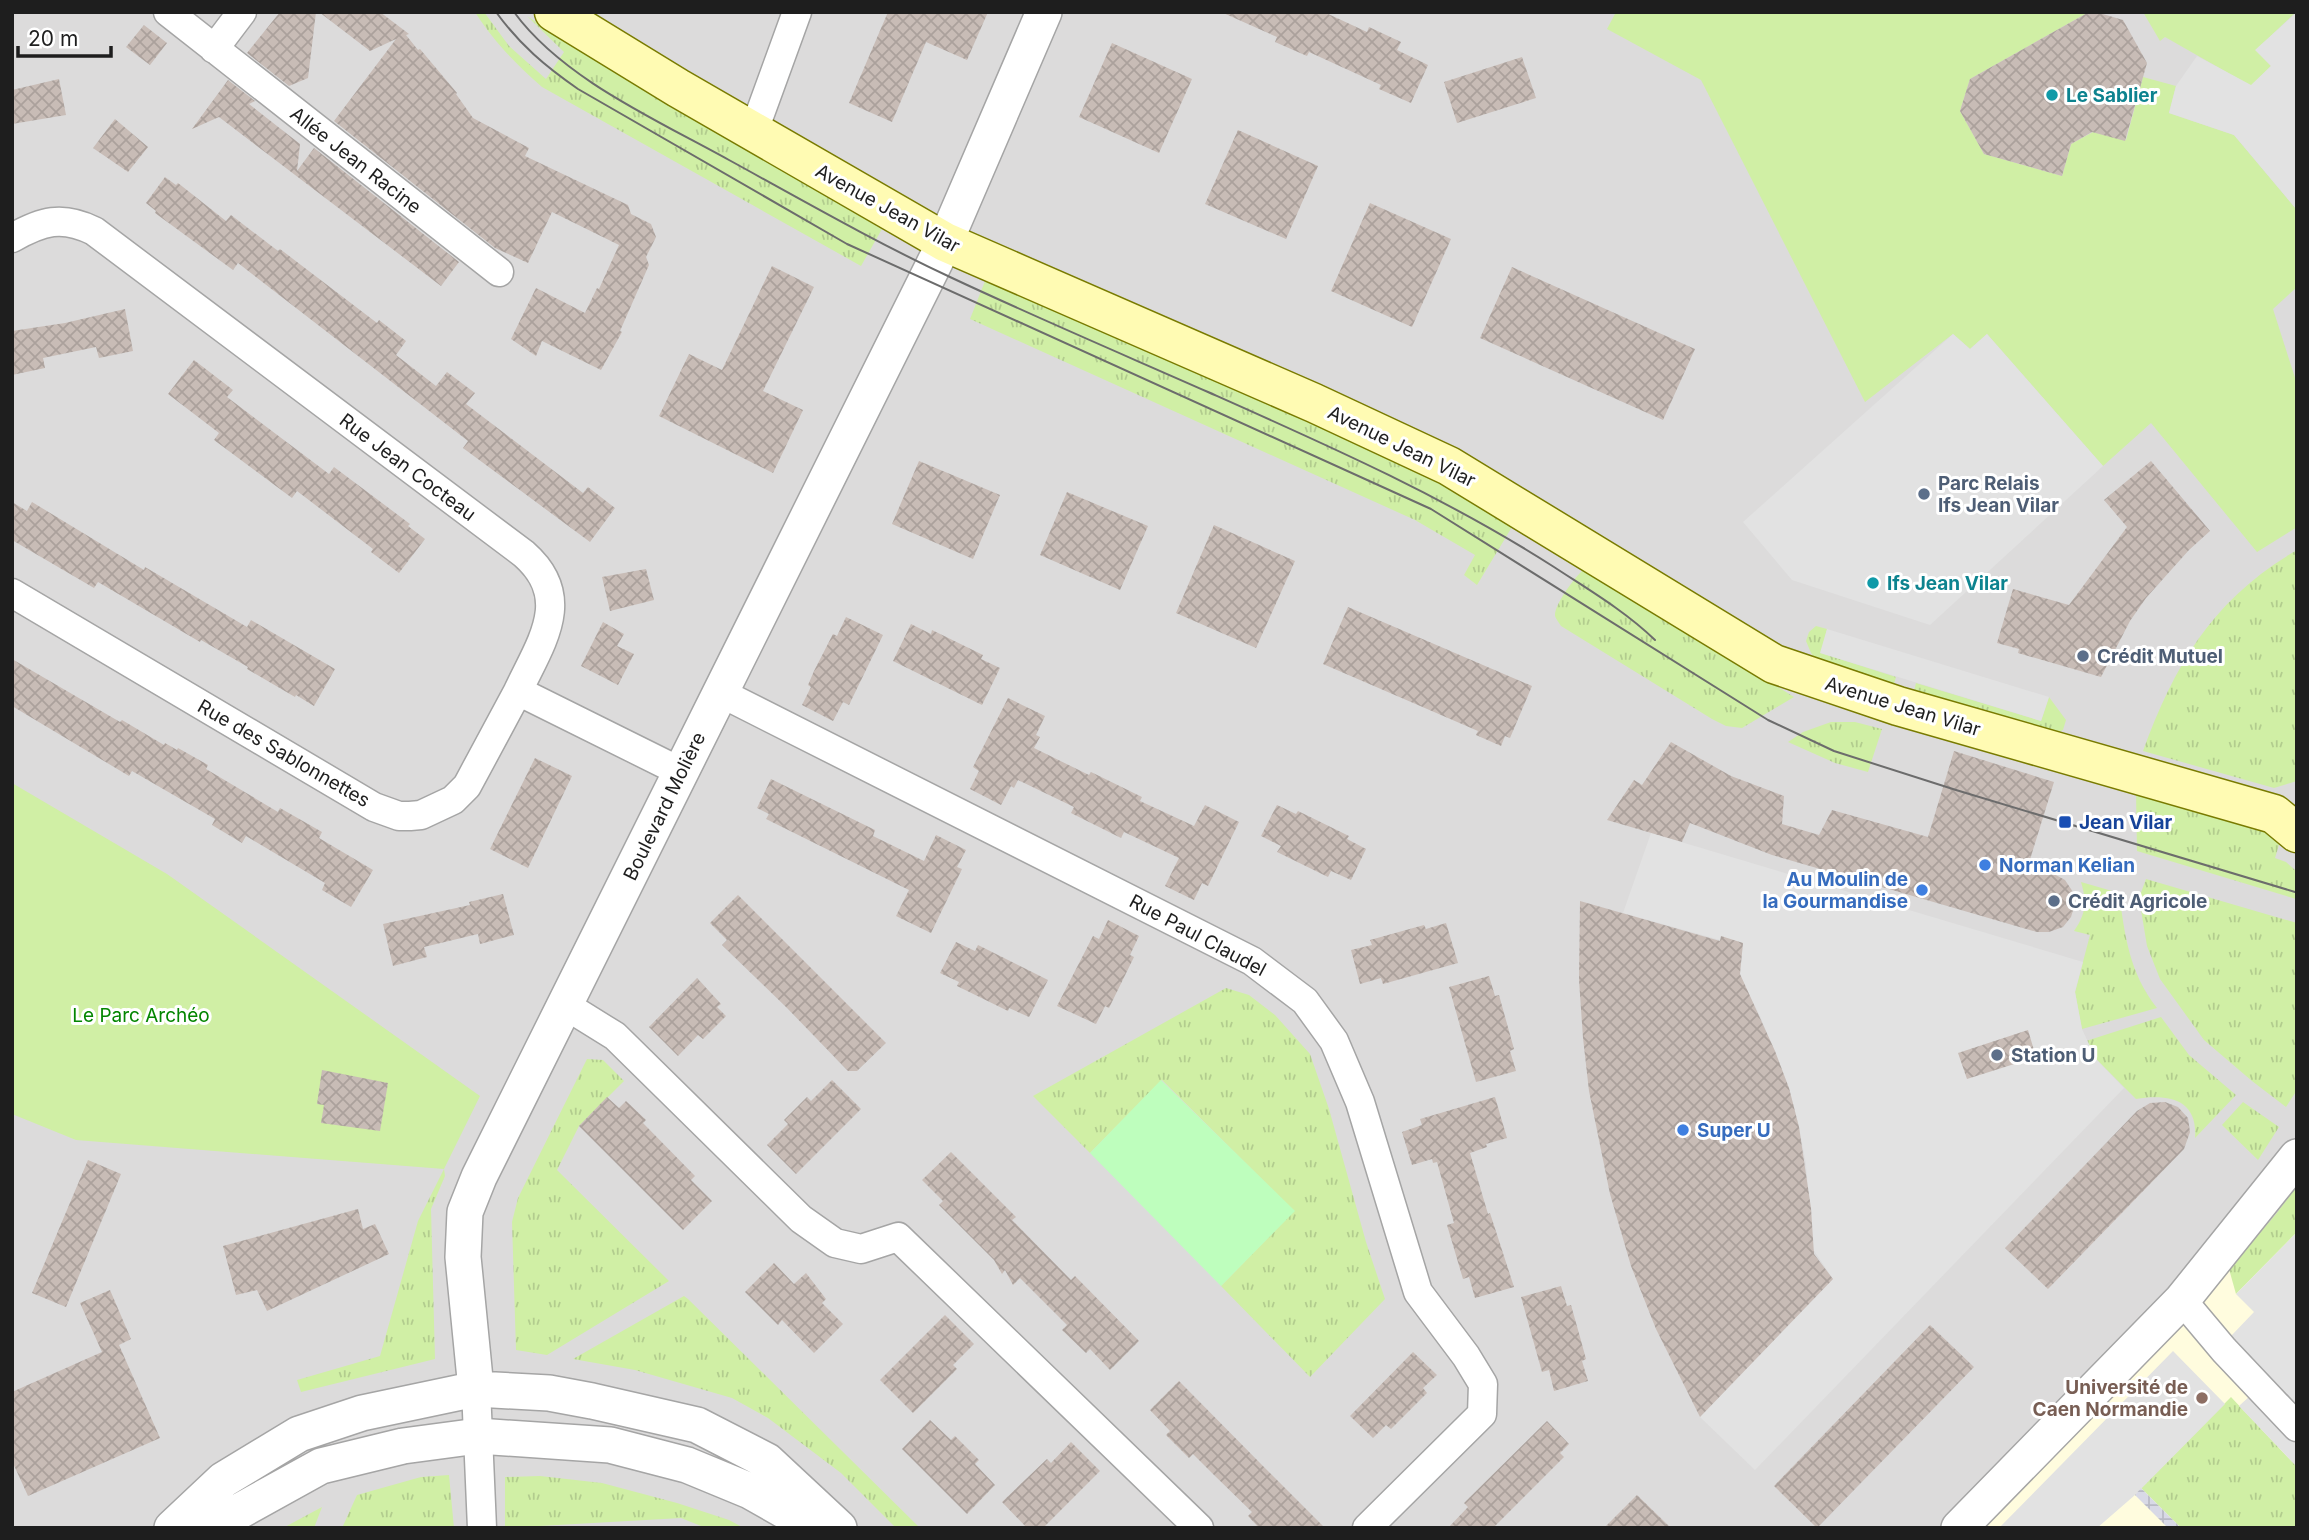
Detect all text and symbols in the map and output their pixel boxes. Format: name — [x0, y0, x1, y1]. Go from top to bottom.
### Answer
scale bar — [18, 14, 110, 58]
text: 20 m — [28, 26, 78, 51]
place label: Le Sablier — [2066, 84, 2158, 107]
marker: Le Sablier — [2044, 87, 2060, 103]
street label: Allée Jean Racine — [286, 102, 426, 219]
street label: Avenue Jean Vilar — [812, 159, 964, 258]
street label: Avenue Jean Vilar — [1324, 401, 1479, 492]
street label: Rue Jean Cocteau — [335, 409, 480, 526]
place label: Parc Relais Ifs Jean Vilar — [1938, 472, 2059, 517]
marker: Parc Relais Ifs Jean Vilar — [1916, 486, 1932, 502]
place label: Ifs Jean Vilar — [1887, 572, 2008, 595]
marker: Ifs Jean Vilar — [1865, 575, 1881, 591]
place label: Crédit Mutuel — [2097, 645, 2223, 668]
marker: Crédit Mutuel — [2075, 648, 2091, 664]
street label: Avenue Jean Vilar — [1822, 672, 1983, 741]
street label: Rue des Sablonnettes — [194, 695, 374, 812]
street label: Boulevard Molière — [619, 728, 710, 884]
place label: Jean Vilar — [2079, 811, 2172, 834]
marker: Jean Vilar — [2057, 814, 2073, 830]
place label: Norman Kelian — [1999, 854, 2135, 877]
marker: Norman Kelian — [1977, 857, 1993, 873]
place label: Au Moulin de la Gourmandise — [1762, 868, 1908, 913]
marker: Au Moulin de la Gourmandise — [1914, 882, 1930, 898]
street label: Rue Paul Claudel — [1125, 890, 1270, 981]
place label: Crédit Agricole — [2068, 890, 2207, 913]
marker: Crédit Agricole — [2046, 893, 2062, 909]
park label: Le Parc Archéo — [72, 1004, 210, 1027]
place label: Station U — [2011, 1044, 2096, 1067]
marker: Station U — [1989, 1047, 2005, 1063]
place label: Super U — [1697, 1119, 1771, 1142]
marker: Super U — [1675, 1122, 1691, 1138]
place label: Université de Caen Normandie — [2033, 1376, 2188, 1421]
marker: Université de Caen Normandie — [2194, 1390, 2210, 1406]

